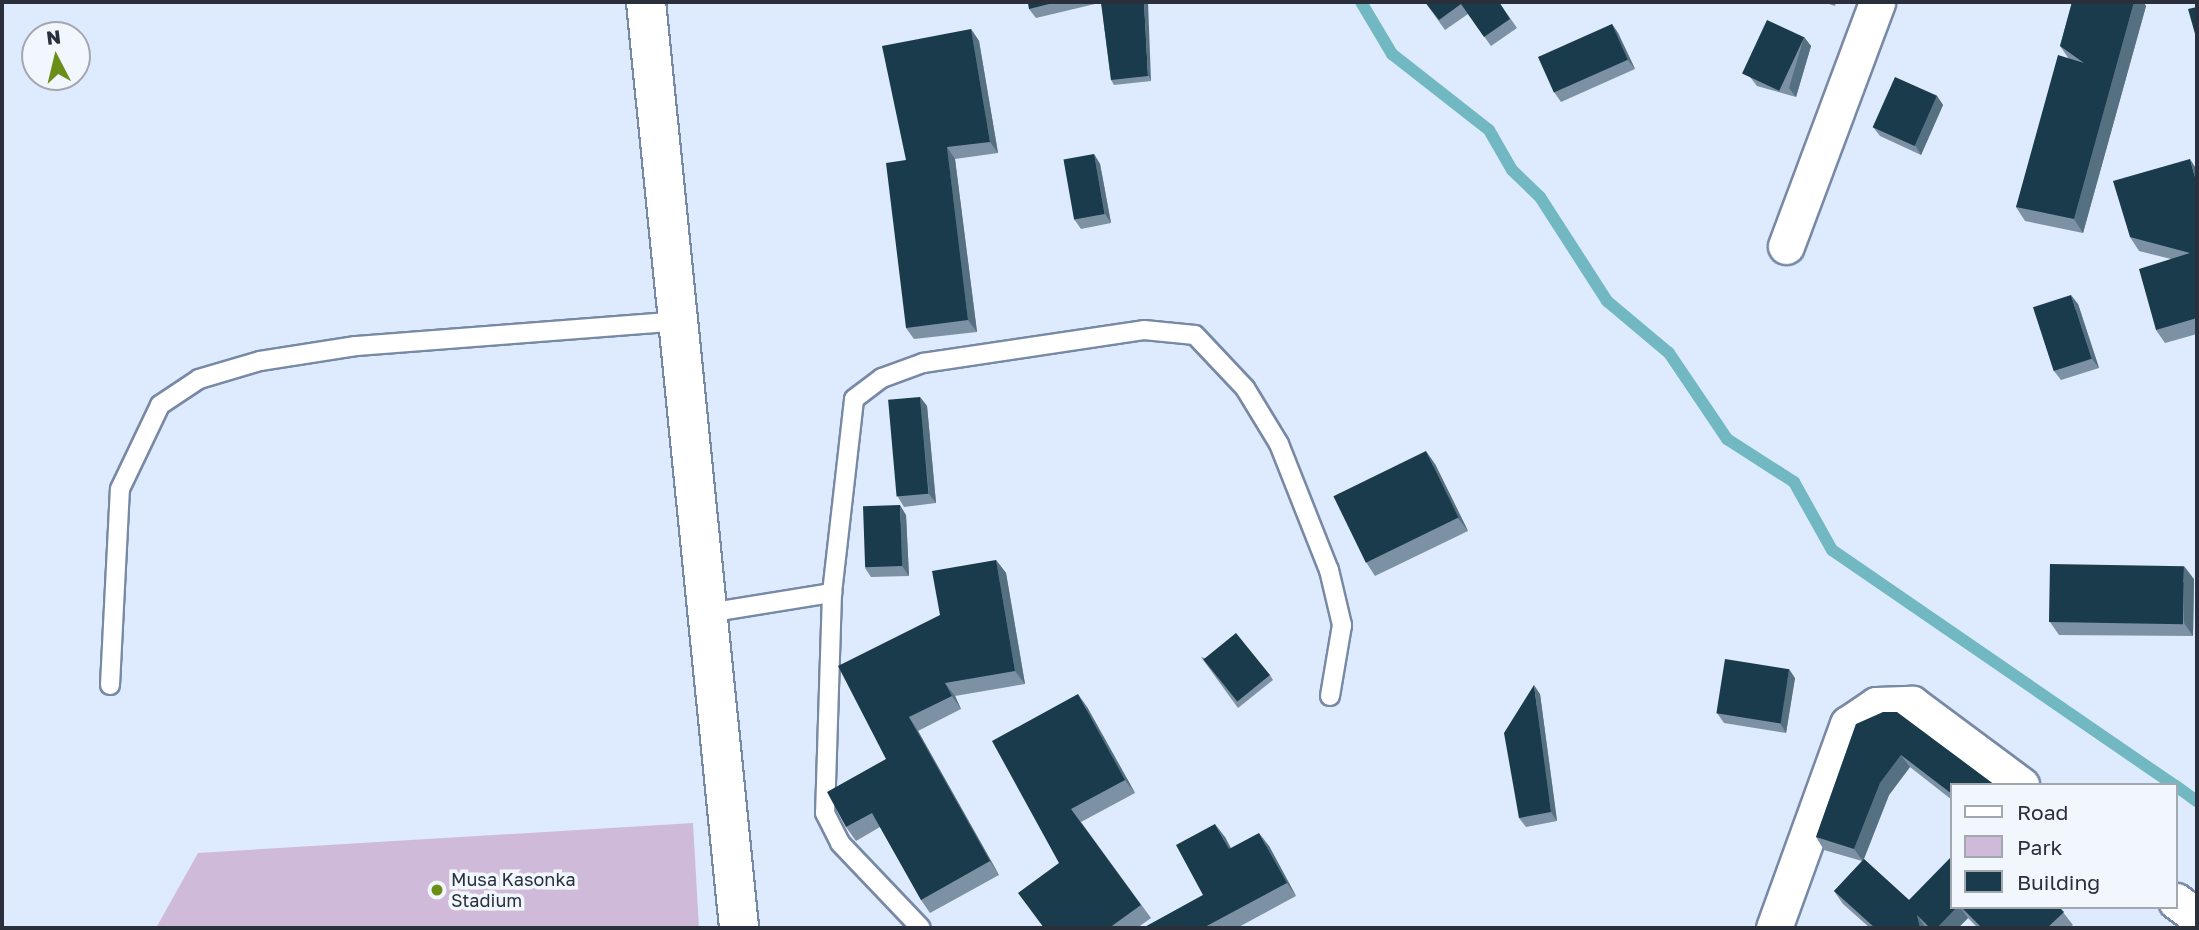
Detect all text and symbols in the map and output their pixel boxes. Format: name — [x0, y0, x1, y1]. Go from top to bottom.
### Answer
north arrow — [21, 21, 91, 91]
text: N — [45, 24, 62, 49]
legend — [1951, 783, 2178, 909]
text: Road — [2017, 799, 2068, 825]
text: Park — [2017, 834, 2062, 860]
place label: Musa Kasonka Stadium — [451, 869, 576, 912]
text: Building — [2017, 869, 2100, 895]
marker: Musa Kasonka Stadium — [429, 882, 445, 898]

